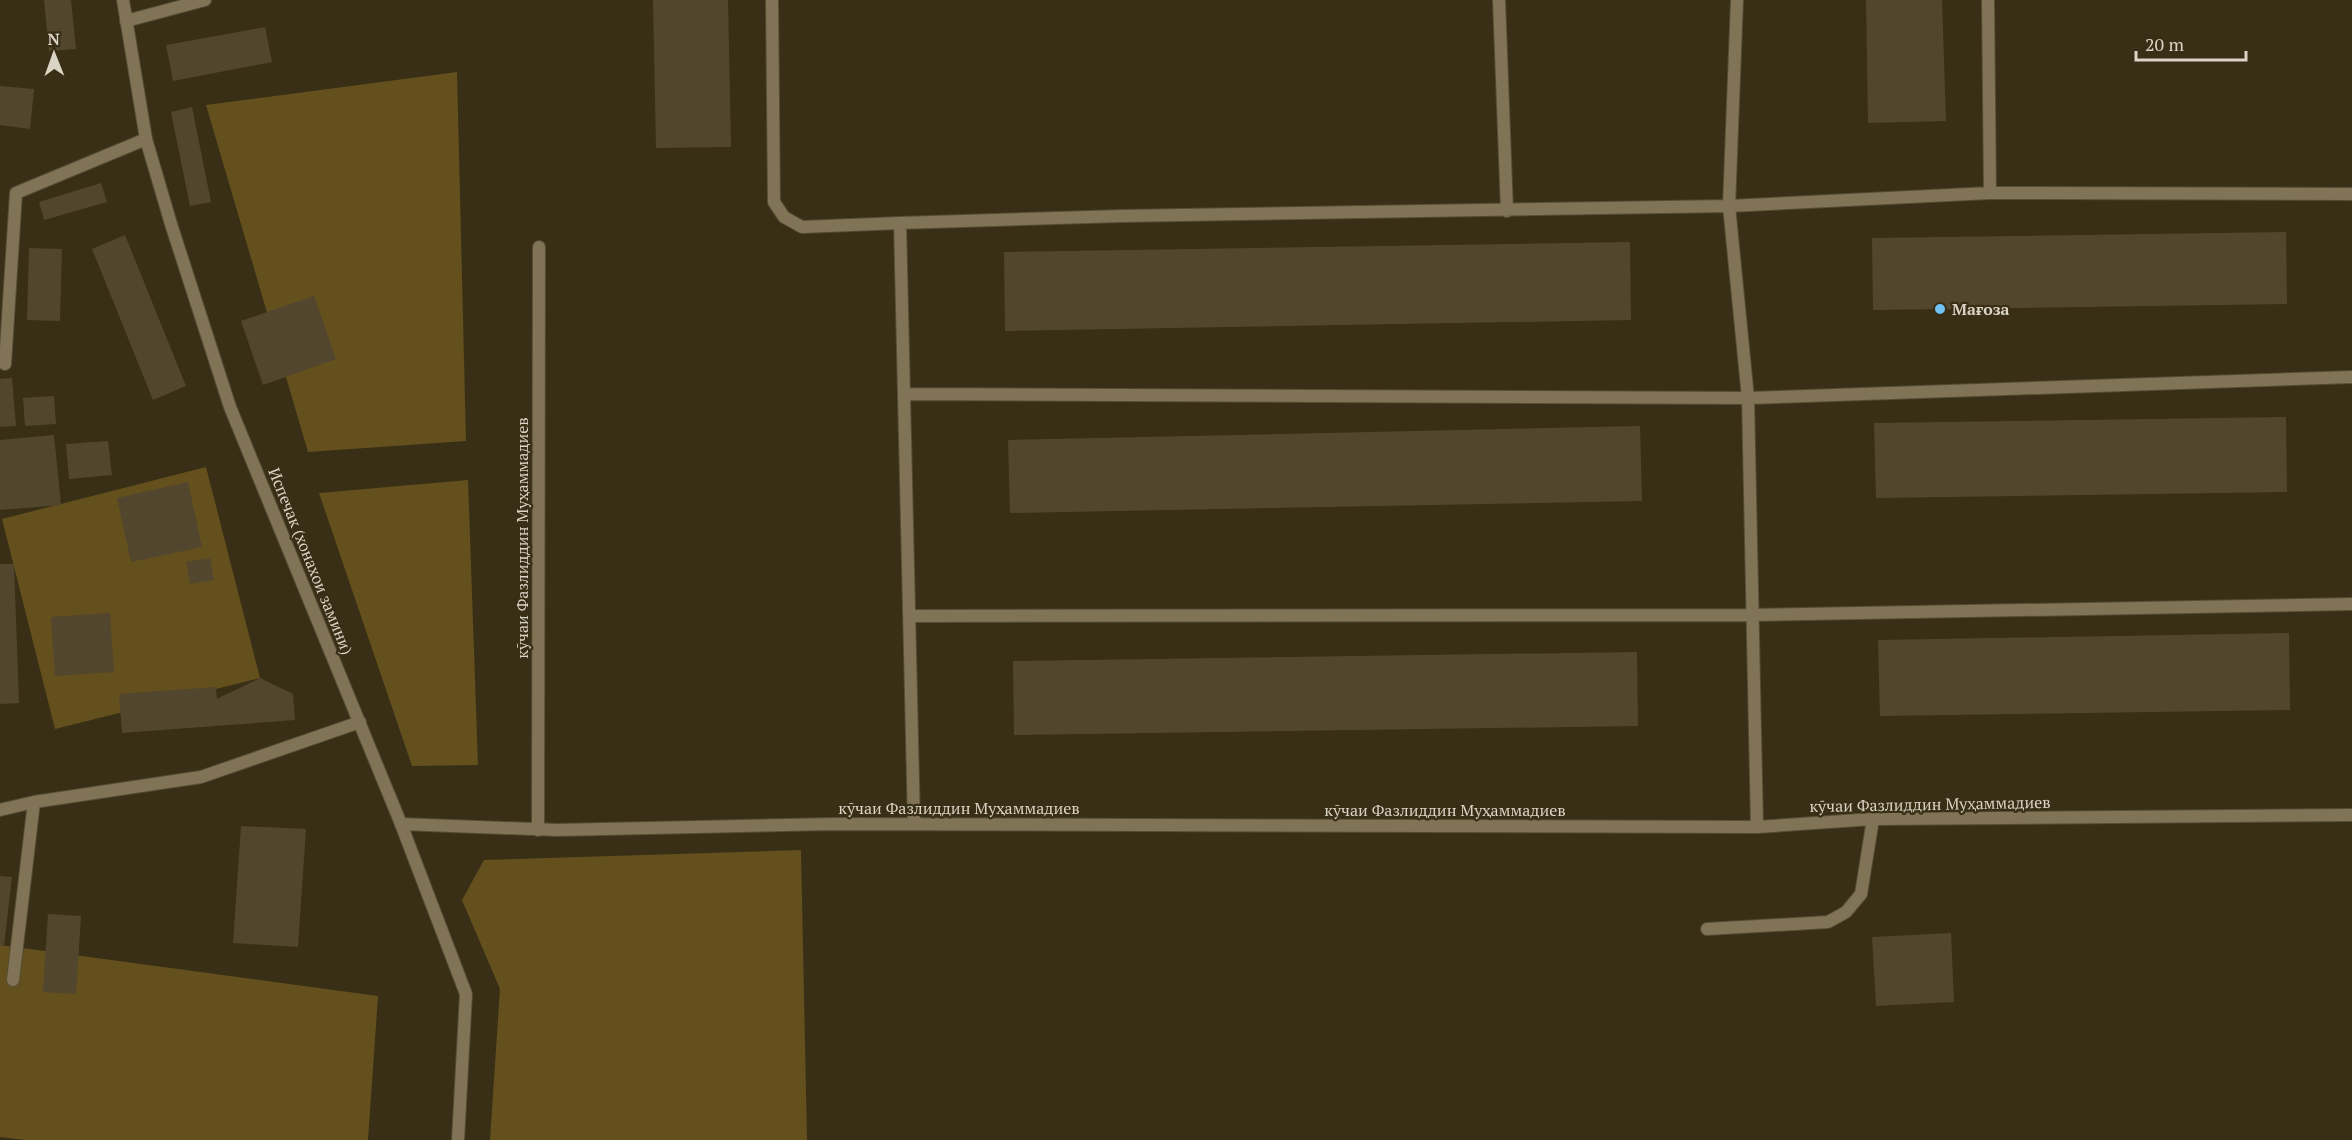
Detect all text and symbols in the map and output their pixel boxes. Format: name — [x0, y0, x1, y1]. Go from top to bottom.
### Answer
north arrow — [24, 24, 84, 84]
scale bar — [2136, 24, 2246, 62]
text: N — [47, 28, 60, 50]
text: 20 m — [2145, 32, 2185, 56]
place label: Мағоза — [1952, 298, 2010, 320]
marker: Мағоза — [1933, 302, 1947, 316]
street label: кӯчаи Фазлиддин Муҳаммадиев — [511, 417, 533, 659]
street label: Испечак (хонахои замини) — [263, 464, 359, 658]
street label: кӯчаи Фазлиддин Муҳаммадиев — [1809, 791, 2051, 817]
street label: кӯчаи Фазлиддин Муҳаммадиев — [838, 797, 1080, 819]
street label: кӯчаи Фазлиддин Муҳаммадиев — [1324, 799, 1566, 821]

